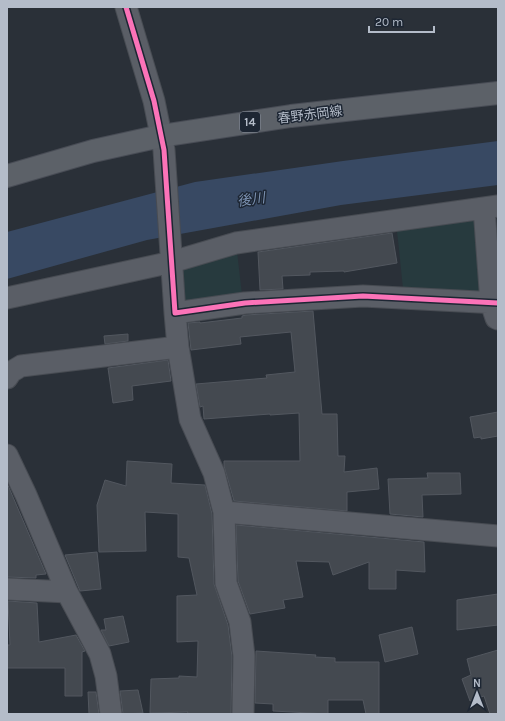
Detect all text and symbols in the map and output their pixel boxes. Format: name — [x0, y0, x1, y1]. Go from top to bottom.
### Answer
scale bar — [369, 8, 434, 34]
text: 20 m — [375, 15, 403, 29]
street label: 春野赤岡線 — [277, 103, 343, 126]
road number: 14 — [240, 112, 260, 132]
water label: 後川 — [236, 189, 268, 210]
north arrow — [457, 673, 497, 713]
text: N — [473, 677, 481, 690]

